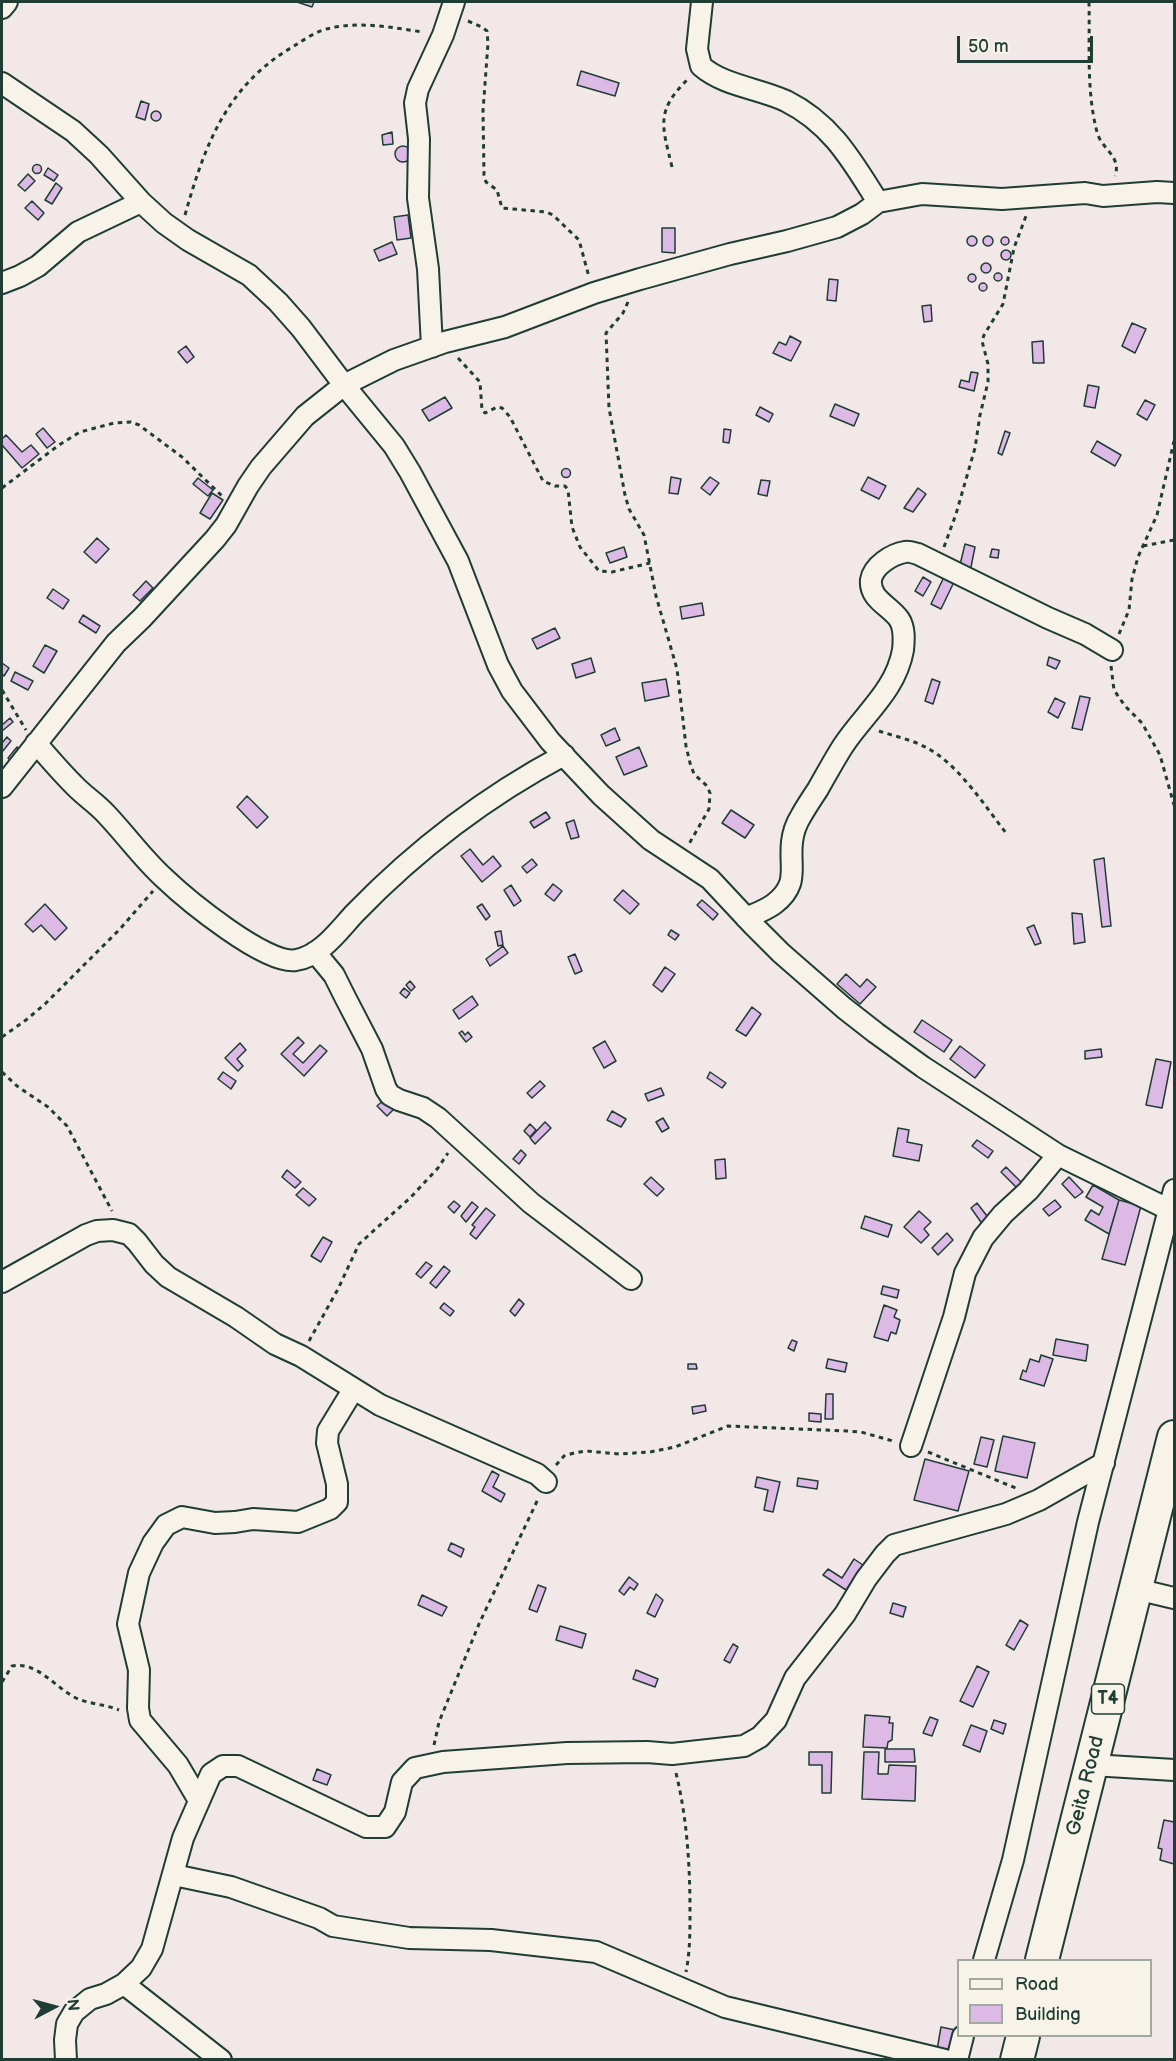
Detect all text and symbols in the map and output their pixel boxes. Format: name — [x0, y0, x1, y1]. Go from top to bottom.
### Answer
scale bar — [960, 24, 1096, 62]
text: 50 m — [968, 36, 1009, 57]
road number: T4 — [1092, 1684, 1124, 1714]
street label: Geita Road — [1062, 1734, 1110, 1838]
legend — [957, 1959, 1152, 2037]
text: Road — [1015, 1974, 1059, 1995]
north arrow — [24, 1977, 84, 2037]
text: N — [62, 1998, 82, 2012]
text: Building — [1015, 2004, 1081, 2025]

